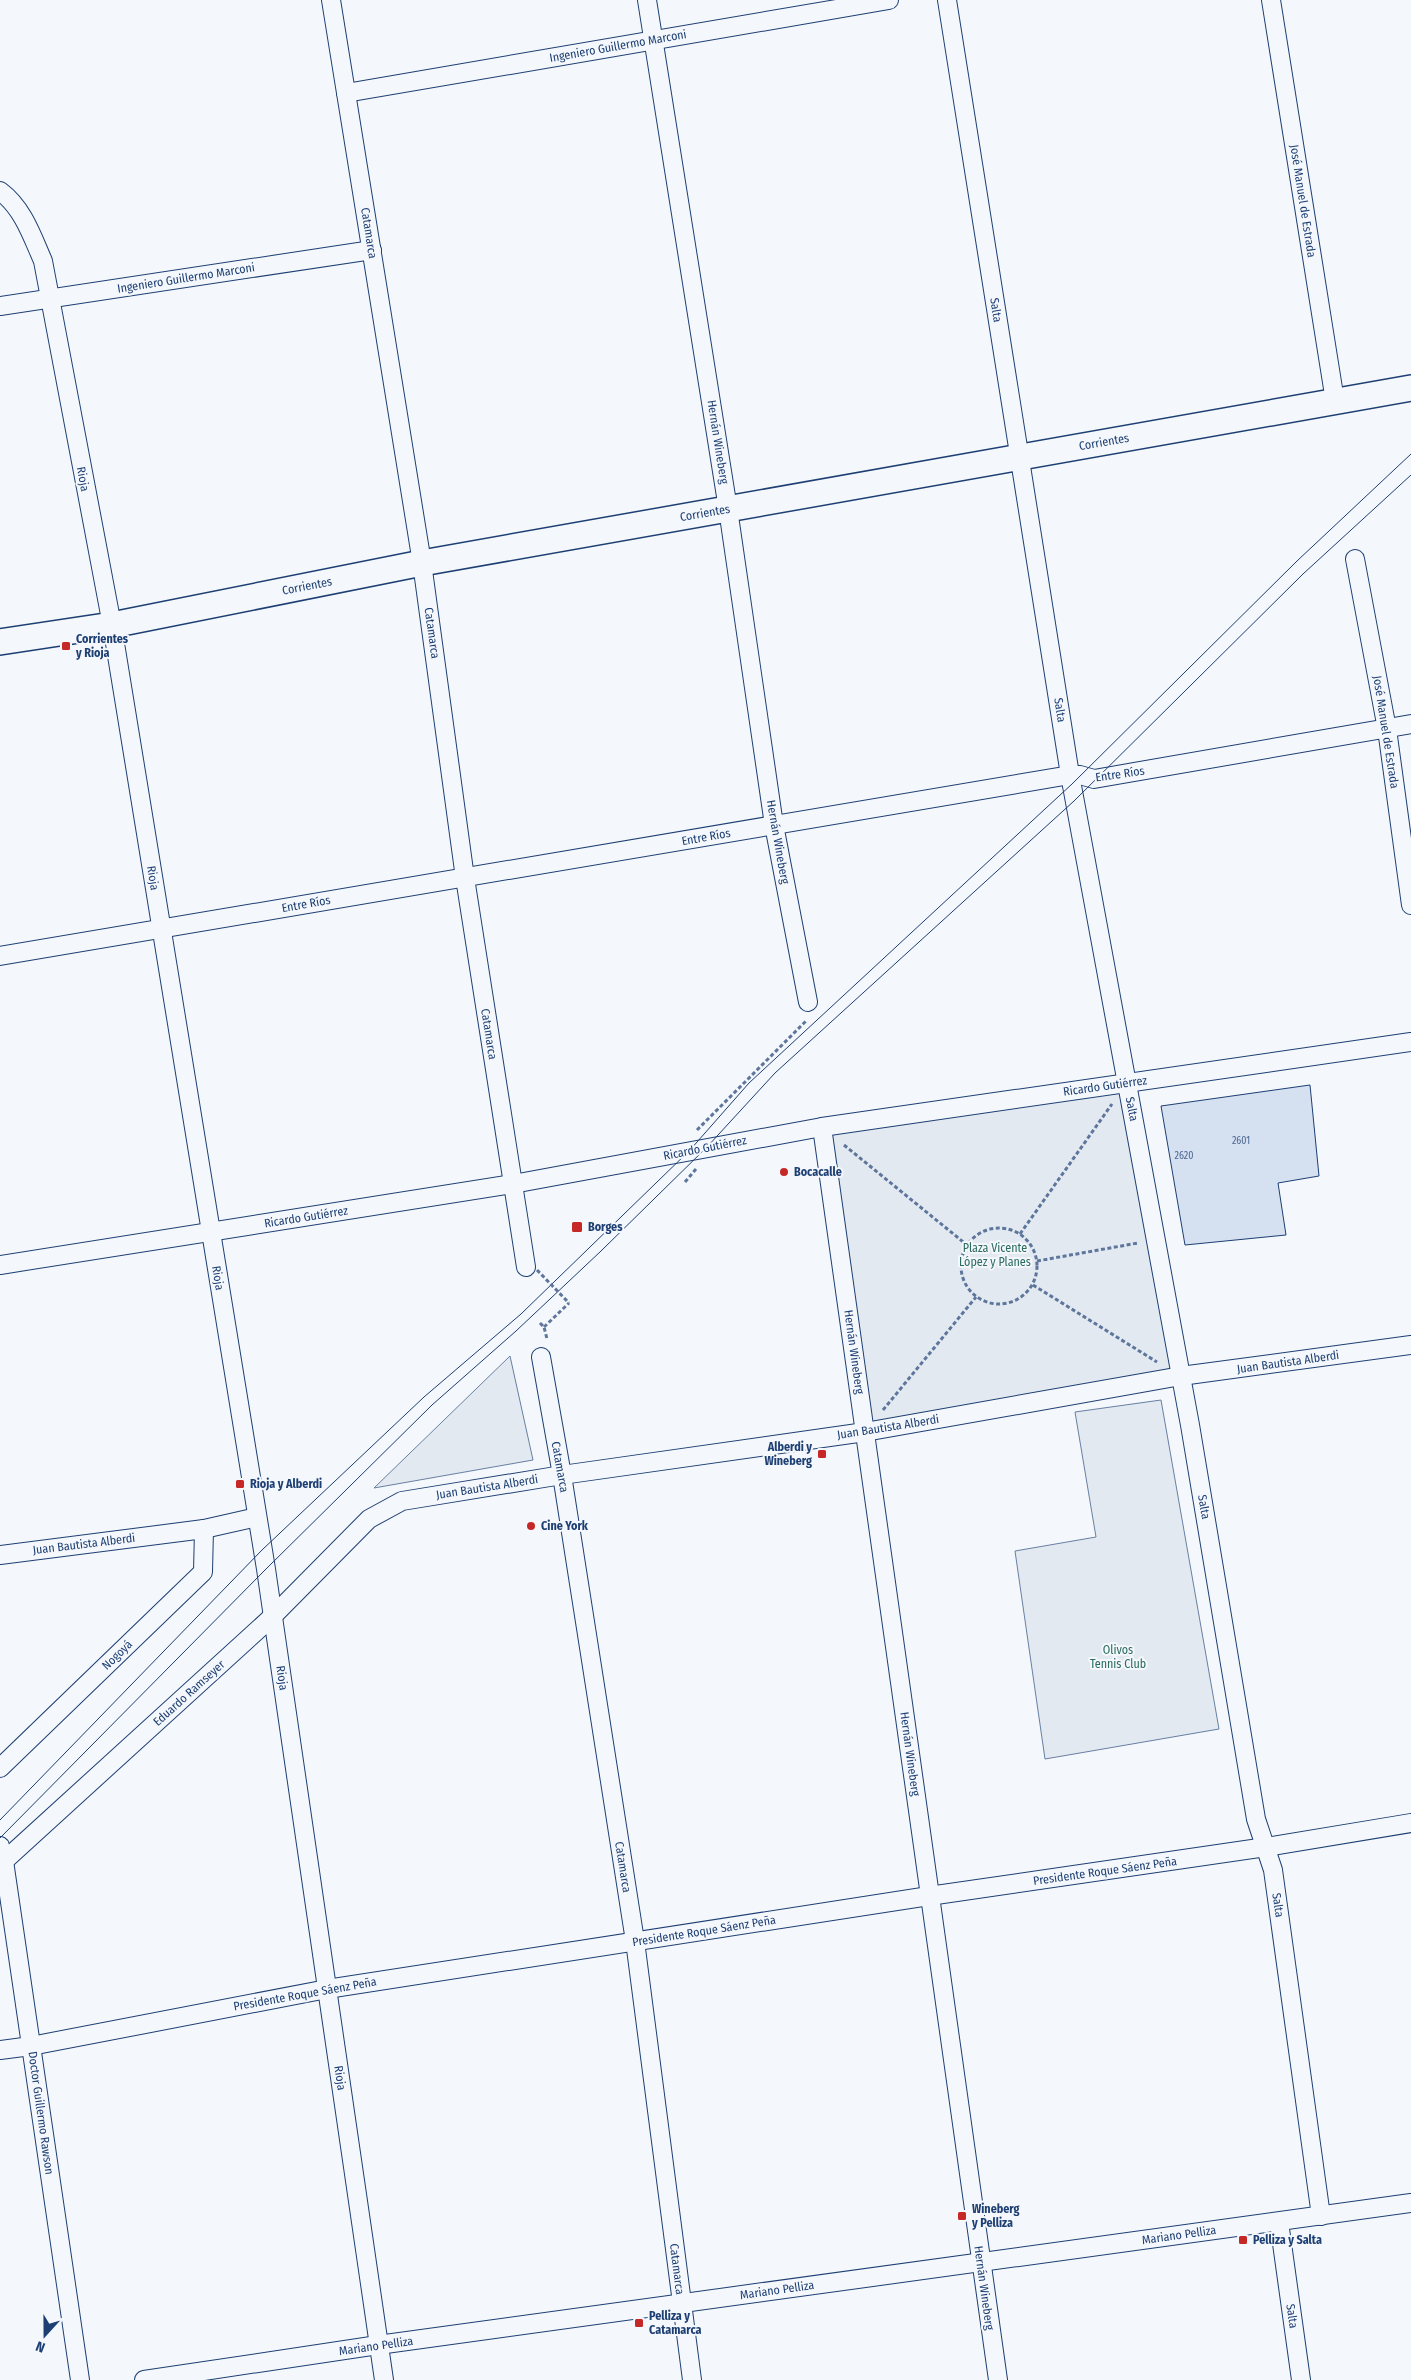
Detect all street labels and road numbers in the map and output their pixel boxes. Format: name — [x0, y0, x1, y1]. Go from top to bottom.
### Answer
street label: Ingeniero Guillermo Marconi — [548, 27, 688, 65]
street label: José Manuel de Estrada — [1287, 144, 1319, 259]
street label: Catamarca — [358, 207, 380, 260]
street label: Ingeniero Guillermo Marconi — [116, 260, 256, 296]
street label: Salta — [987, 297, 1005, 323]
street label: Hernán Wineberg — [704, 399, 732, 485]
street label: Corrientes — [1078, 431, 1130, 453]
street label: Rioja — [74, 466, 92, 493]
street label: Corrientes — [679, 502, 731, 524]
street label: Corrientes — [281, 574, 333, 598]
street label: Catamarca — [421, 607, 443, 660]
street label: José Manuel de Estrada — [1370, 675, 1402, 790]
street label: Salta — [1051, 697, 1069, 723]
street label: Entre Ríos — [1095, 764, 1145, 784]
street label: Hernán Wineberg — [764, 799, 792, 885]
street label: Entre Ríos — [680, 826, 732, 848]
street label: Rioja — [144, 865, 162, 891]
street label: Entre Ríos — [280, 893, 332, 915]
street label: Catamarca — [478, 1008, 500, 1061]
street label: Ricardo Gutiérrez — [1062, 1073, 1148, 1099]
street label: Salta — [1123, 1096, 1141, 1123]
street label: Ricardo Gutiérrez — [662, 1133, 748, 1163]
street label: Ricardo Gutiérrez — [263, 1203, 349, 1231]
street label: Rioja — [209, 1265, 227, 1291]
street label: Hernán Wineberg — [841, 1309, 867, 1395]
street label: Juan Bautista Alberdi — [1236, 1348, 1340, 1376]
street label: Juan Bautista Alberdi — [836, 1412, 940, 1442]
street label: Catamarca — [549, 1440, 571, 1494]
street label: Juan Bautista Alberdi — [435, 1472, 539, 1502]
street label: Salta — [1195, 1494, 1213, 1520]
street label: Juan Bautista Alberdi — [32, 1531, 136, 1557]
street label: Nogoyá — [99, 1637, 135, 1673]
street label: Eduardo Ramseyer — [150, 1657, 228, 1729]
street label: Rioja — [273, 1665, 291, 1691]
street label: Hernán Wineberg — [897, 1711, 923, 1797]
street label: Catamarca — [612, 1841, 634, 1894]
street label: Presidente Roque Sáenz Peña — [1032, 1854, 1178, 1888]
street label: Salta — [1269, 1892, 1287, 1918]
street label: Presidente Roque Sáenz Peña — [631, 1913, 777, 1949]
street label: Presidente Roque Sáenz Peña — [232, 1975, 378, 2013]
street label: Doctor Guillermo Rawson — [25, 2050, 57, 2176]
street label: Rioja — [331, 2065, 349, 2091]
street label: Mariano Pelliza — [1141, 2223, 1217, 2247]
street label: Catamarca — [667, 2243, 687, 2295]
street label: Hernán Wineberg — [971, 2245, 997, 2331]
street label: Mariano Pelliza — [739, 2278, 815, 2302]
street label: Salta — [1283, 2303, 1301, 2329]
street label: Mariano Pelliza — [338, 2334, 414, 2358]

